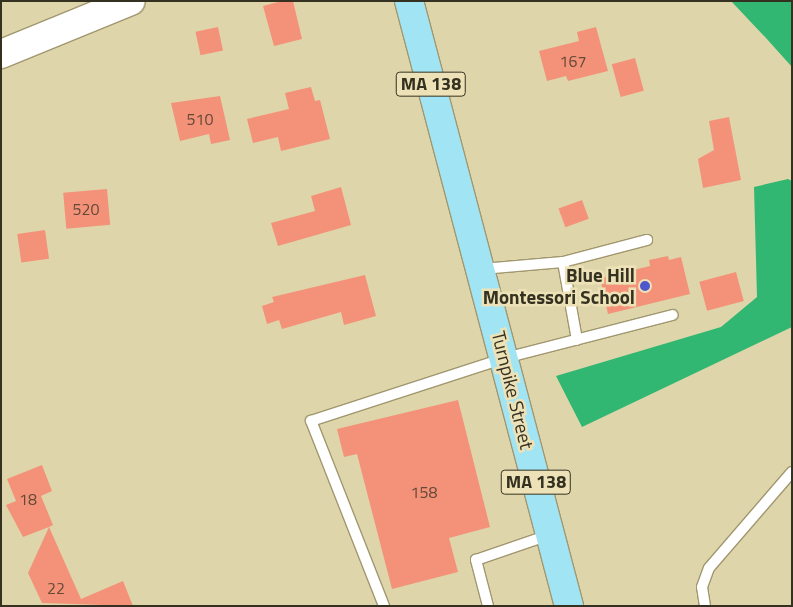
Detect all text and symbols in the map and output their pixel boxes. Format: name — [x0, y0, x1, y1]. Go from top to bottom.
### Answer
house number: 167 — [560, 51, 586, 71]
road number: MA 138 — [395, 68, 467, 100]
house number: 510 — [187, 109, 213, 129]
house number: 520 — [73, 199, 99, 219]
place label: Blue Hill Montessori School — [483, 264, 635, 308]
marker: Blue Hill Montessori School — [639, 280, 651, 292]
street label: Turnpike Street — [487, 329, 539, 451]
road number: MA 138 — [500, 467, 572, 498]
house number: 158 — [411, 482, 437, 502]
house number: 18 — [19, 489, 37, 509]
house number: 22 — [47, 578, 65, 598]

